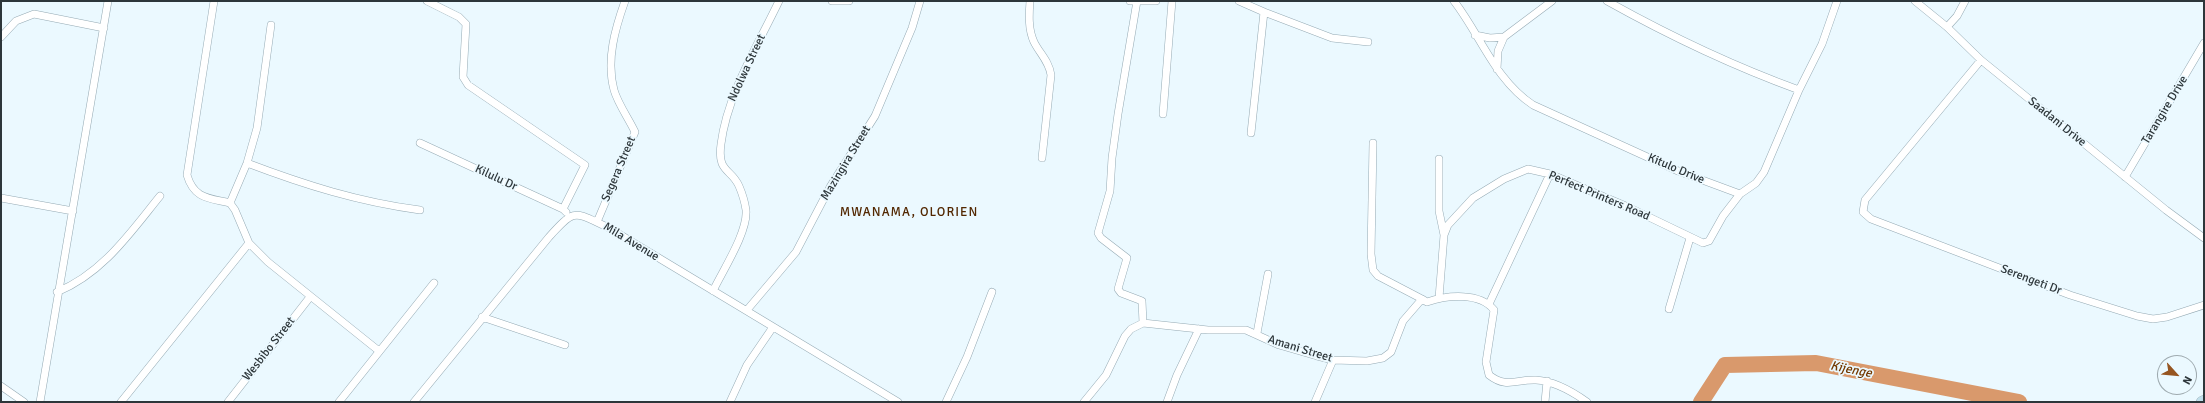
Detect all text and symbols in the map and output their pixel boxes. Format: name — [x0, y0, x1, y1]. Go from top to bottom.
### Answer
street label: Ndolwa Street — [725, 32, 769, 104]
street label: Tarangire Drive — [2139, 73, 2191, 147]
street label: Saadani Drive — [2025, 94, 2089, 150]
street label: Mazingira Street — [818, 123, 874, 203]
street label: Segera Street — [599, 134, 639, 204]
street label: Kitulo Drive — [1645, 151, 1707, 187]
street label: Kilulu Dr — [473, 162, 519, 194]
street label: Perfect Printers Road — [1546, 168, 1652, 224]
district label: MWANAMA, OLORIEN — [840, 205, 978, 221]
street label: Mila Avenue — [600, 220, 662, 264]
street label: Serengeti Dr — [1998, 262, 2064, 298]
street label: Wesbibo Street — [240, 314, 298, 384]
street label: Amani Street — [1266, 332, 1334, 366]
north arrow — [2157, 355, 2197, 395]
water label: Kijenge — [1829, 358, 1873, 382]
text: N — [2180, 374, 2195, 387]

